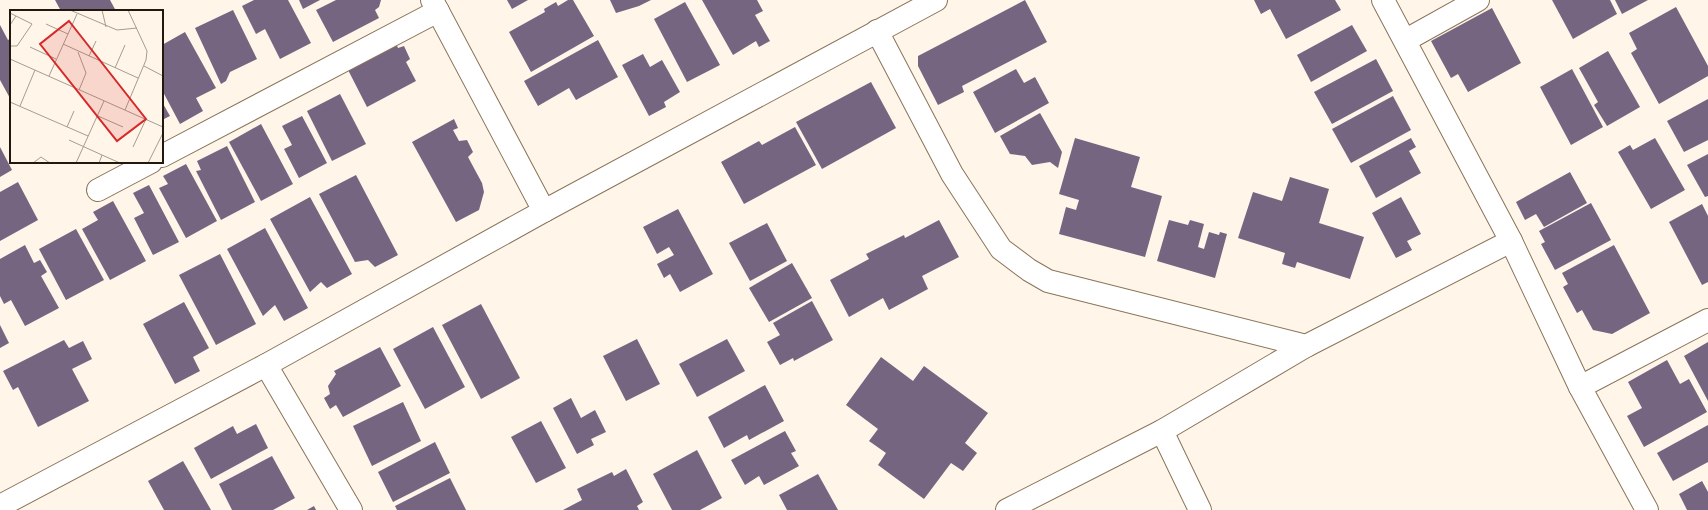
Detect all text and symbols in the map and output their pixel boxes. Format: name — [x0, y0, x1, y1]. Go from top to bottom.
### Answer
inset map — [10, 10, 163, 163]

